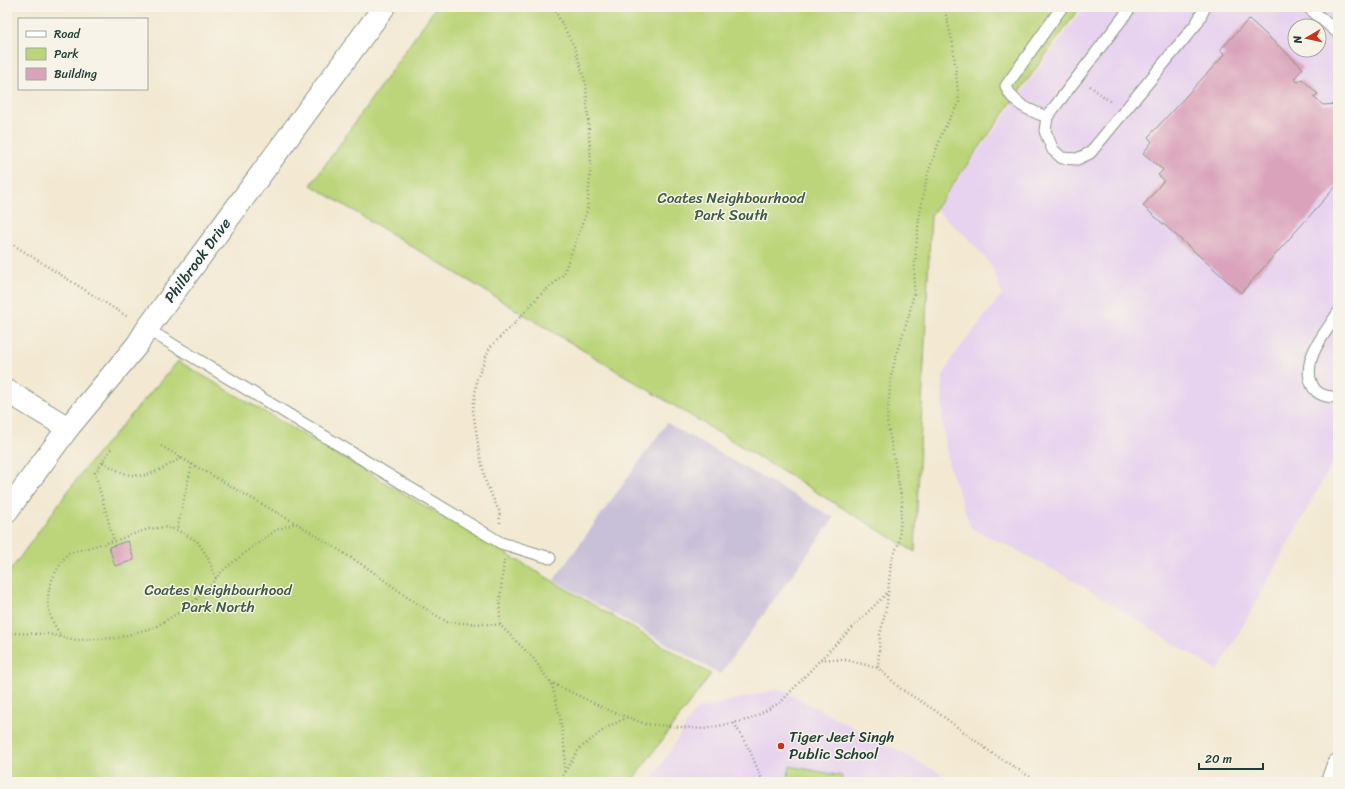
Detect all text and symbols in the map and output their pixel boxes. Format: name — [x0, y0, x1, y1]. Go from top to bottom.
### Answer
legend — [18, 18, 148, 90]
north arrow — [1287, 18, 1327, 58]
text: Road — [54, 23, 81, 45]
text: N — [1288, 34, 1308, 46]
text: Park — [54, 43, 79, 65]
text: Building — [54, 63, 97, 85]
park label: Coates Neighbourhood Park South — [657, 185, 806, 228]
street label: Philbrook Drive — [157, 212, 238, 309]
park label: Coates Neighbourhood Park North — [144, 577, 293, 620]
place label: Tiger Jeet Singh Public School — [789, 724, 895, 767]
marker: Tiger Jeet Singh Public School — [776, 741, 786, 751]
scale bar — [1199, 745, 1263, 771]
text: 20 m — [1205, 748, 1232, 770]

